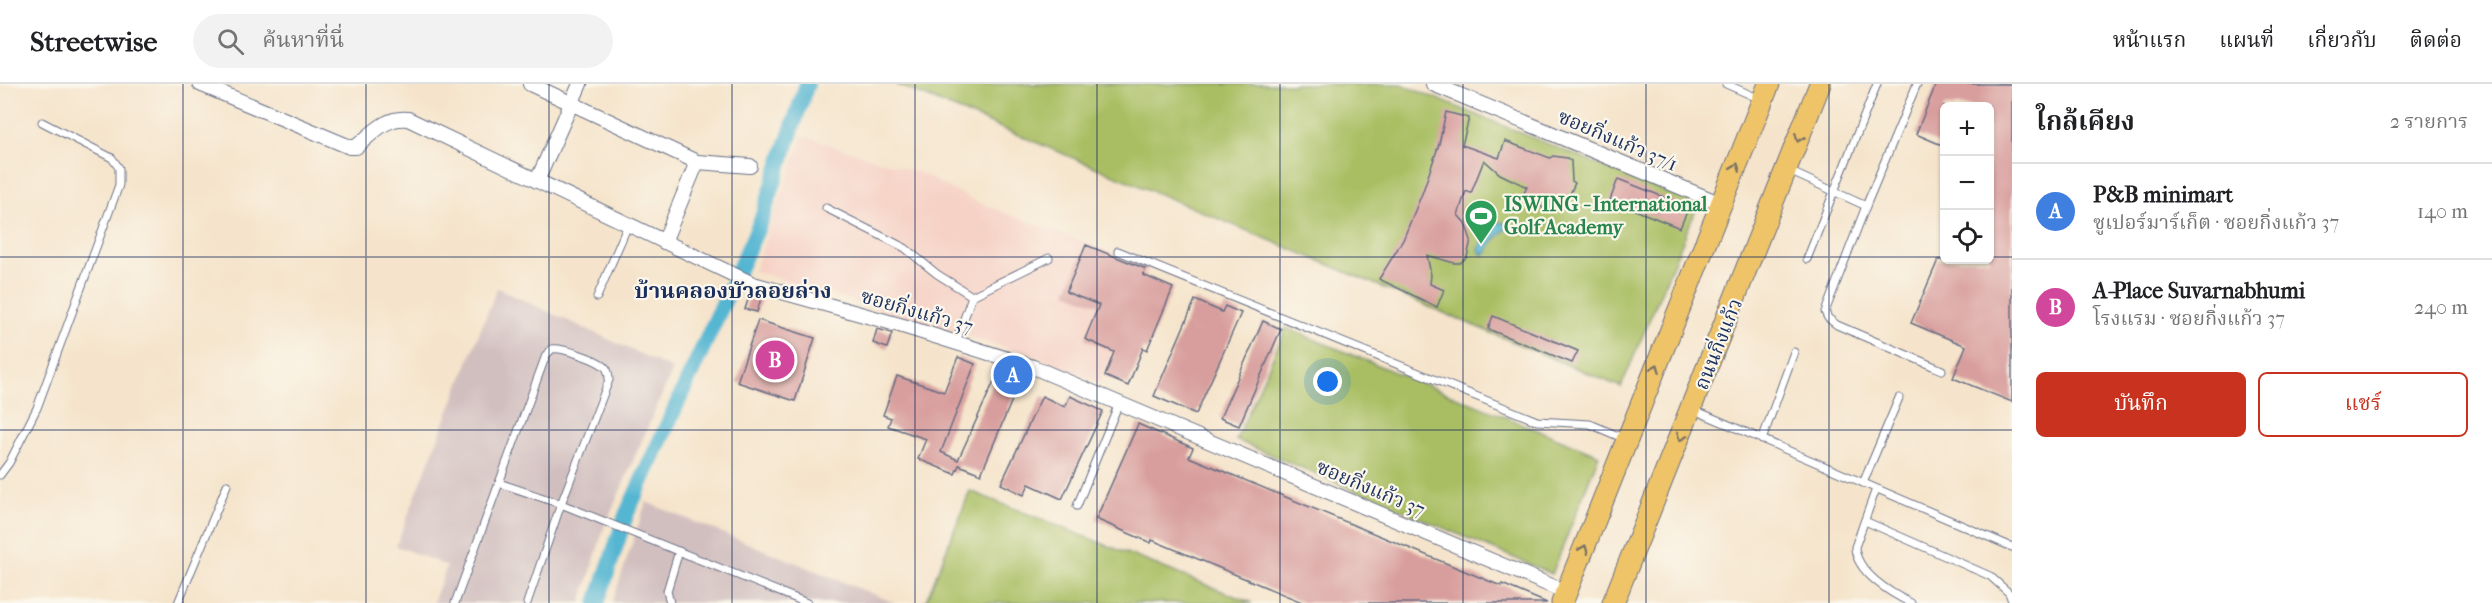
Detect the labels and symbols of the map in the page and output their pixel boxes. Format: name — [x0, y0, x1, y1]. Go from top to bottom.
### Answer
street label: ซอยกิ่งแก้ว 37/1 — [1555, 102, 1682, 176]
one-way arrow — [1794, 132, 1806, 143]
one-way arrow — [1729, 162, 1741, 173]
place label: ISWING - International Golf Academy — [1504, 193, 1708, 239]
sports icon: ISWING - International Golf Academy — [1463, 198, 1499, 245]
district label: บ้านคลองบัวลอยล่าง — [634, 278, 832, 304]
street label: ซอยกิ่งแก้ว 37 — [858, 281, 977, 339]
street label: ถนนกิ่งแก้ว — [1686, 294, 1747, 393]
pin: B — [756, 338, 794, 382]
pin: A — [994, 352, 1032, 398]
one-way arrow — [1649, 363, 1661, 374]
your location — [1313, 367, 1342, 396]
one-way arrow — [1676, 431, 1688, 442]
street label: ซอยกิ่งแก้ว 37 — [1313, 452, 1430, 522]
one-way arrow — [1576, 544, 1589, 554]

